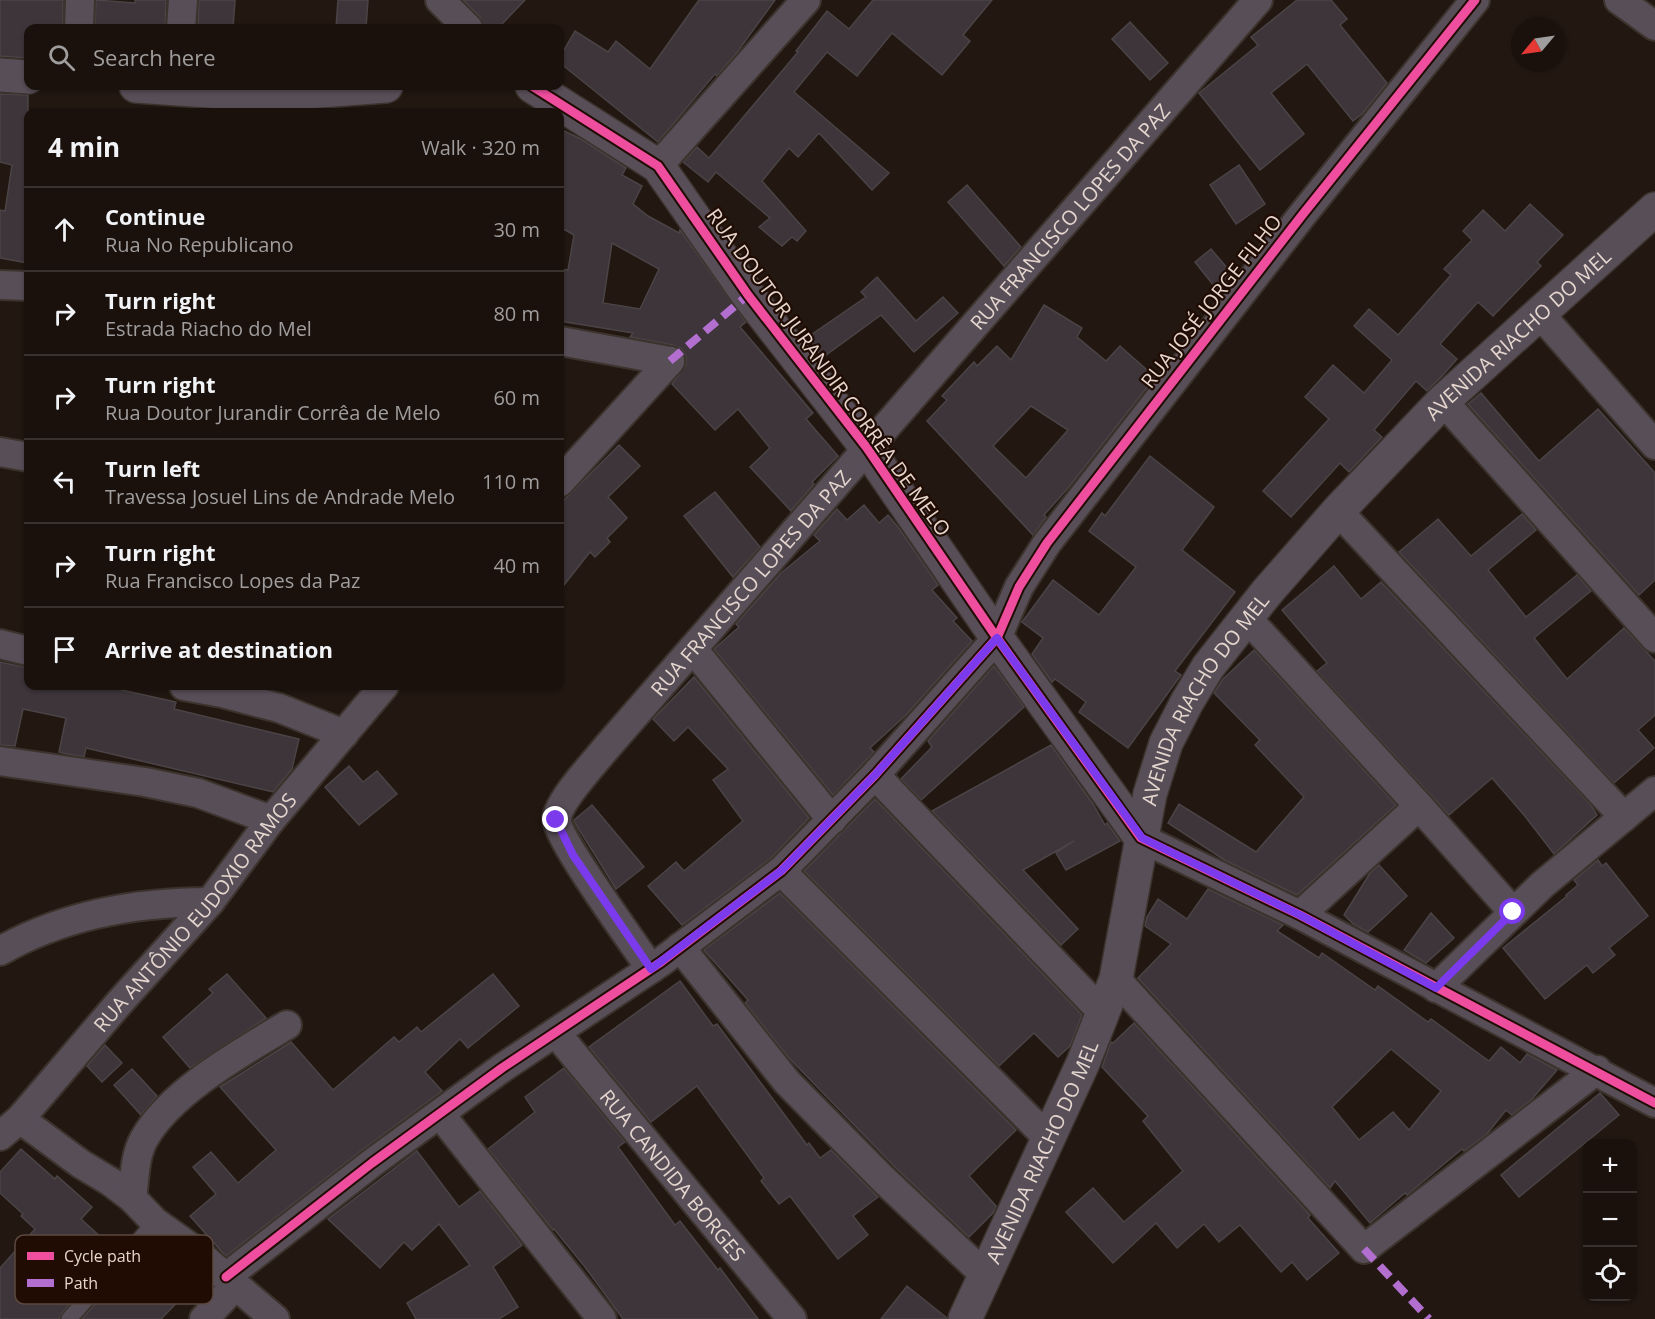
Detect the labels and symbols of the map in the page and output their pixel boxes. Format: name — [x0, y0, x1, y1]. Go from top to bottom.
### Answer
north arrow — [1511, 18, 1565, 72]
street label: RUA FRANCISCO LOPES DA PAZ — [963, 98, 1175, 335]
street label: RUA DOUTOR JURANDIR CORRÊA DE MELO — [701, 203, 957, 541]
street label: RUA JOSÉ JORGE FILHO — [1135, 208, 1287, 394]
street label: AVENIDA RIACHO DO MEL — [1419, 242, 1616, 425]
street label: RUA FRANCISCO LOPES DA PAZ — [644, 464, 856, 702]
street label: AVENIDA RIACHO DO MEL — [1135, 587, 1275, 808]
street label: RUA ANTÔNIO EUDOXIO RAMOS — [87, 787, 302, 1037]
route end — [542, 806, 568, 832]
route start — [1499, 898, 1525, 924]
street label: AVENIDA RIACHO DO MEL — [979, 1036, 1104, 1268]
street label: RUA CANDIDA BORGES — [594, 1083, 752, 1266]
legend — [15, 1235, 213, 1304]
text: Cycle path — [64, 1245, 141, 1267]
text: Path — [64, 1272, 98, 1294]

